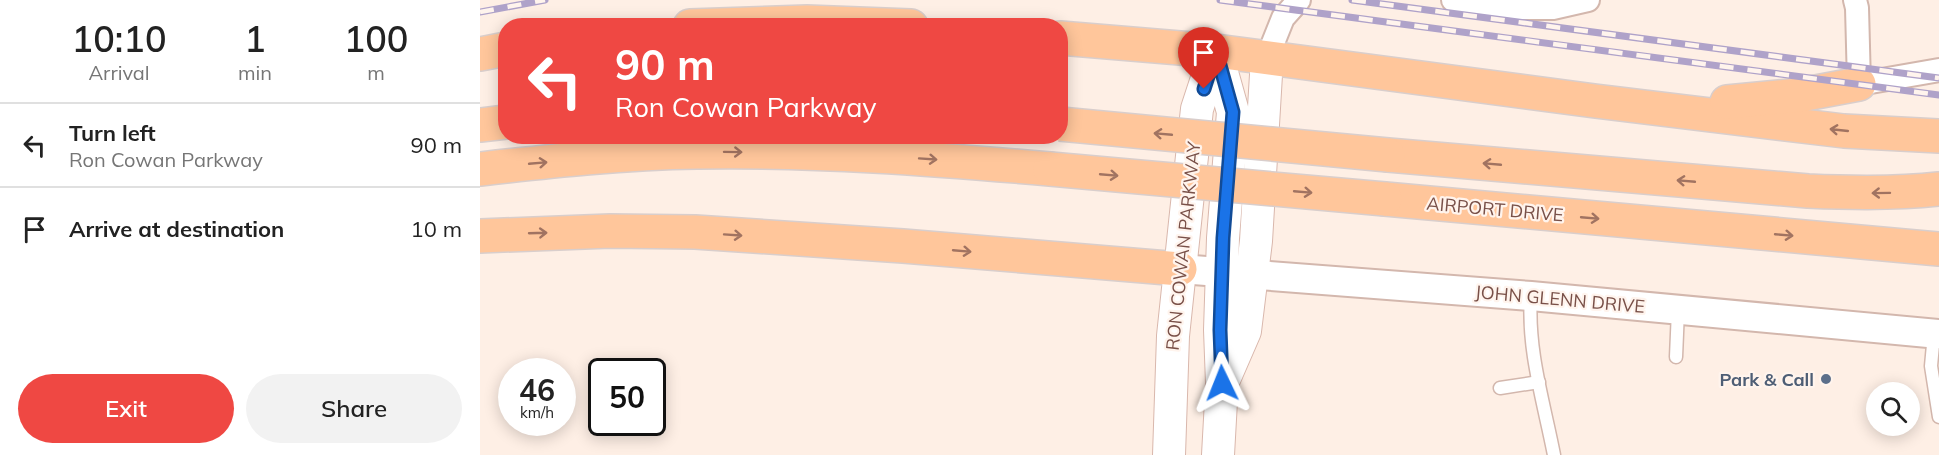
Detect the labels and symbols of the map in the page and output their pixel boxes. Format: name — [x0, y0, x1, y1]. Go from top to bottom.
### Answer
pin — [1178, 27, 1229, 89]
one-way arrow — [1829, 124, 1849, 135]
one-way arrow — [1153, 128, 1173, 139]
street label: RON COWAN PARKWAY — [1161, 139, 1206, 351]
one-way arrow — [722, 146, 742, 158]
one-way arrow — [917, 154, 937, 165]
one-way arrow — [528, 157, 548, 168]
one-way arrow — [1482, 158, 1502, 169]
one-way arrow — [1098, 170, 1118, 181]
one-way arrow — [1677, 175, 1697, 186]
one-way arrow — [1292, 187, 1312, 198]
one-way arrow — [1871, 187, 1891, 199]
street label: AIRPORT DRIVE — [1426, 192, 1564, 226]
one-way arrow — [1580, 213, 1599, 224]
one-way arrow — [528, 227, 548, 239]
one-way arrow — [723, 229, 743, 240]
one-way arrow — [1774, 230, 1794, 241]
one-way arrow — [951, 246, 971, 257]
street label: JOHN GLENN DRIVE — [1474, 280, 1646, 318]
position arrow — [1190, 351, 1254, 415]
speed limit sign: 50 — [588, 358, 666, 436]
place label: Park & Call — [1719, 368, 1814, 391]
marker: Park & Call — [1819, 372, 1833, 386]

